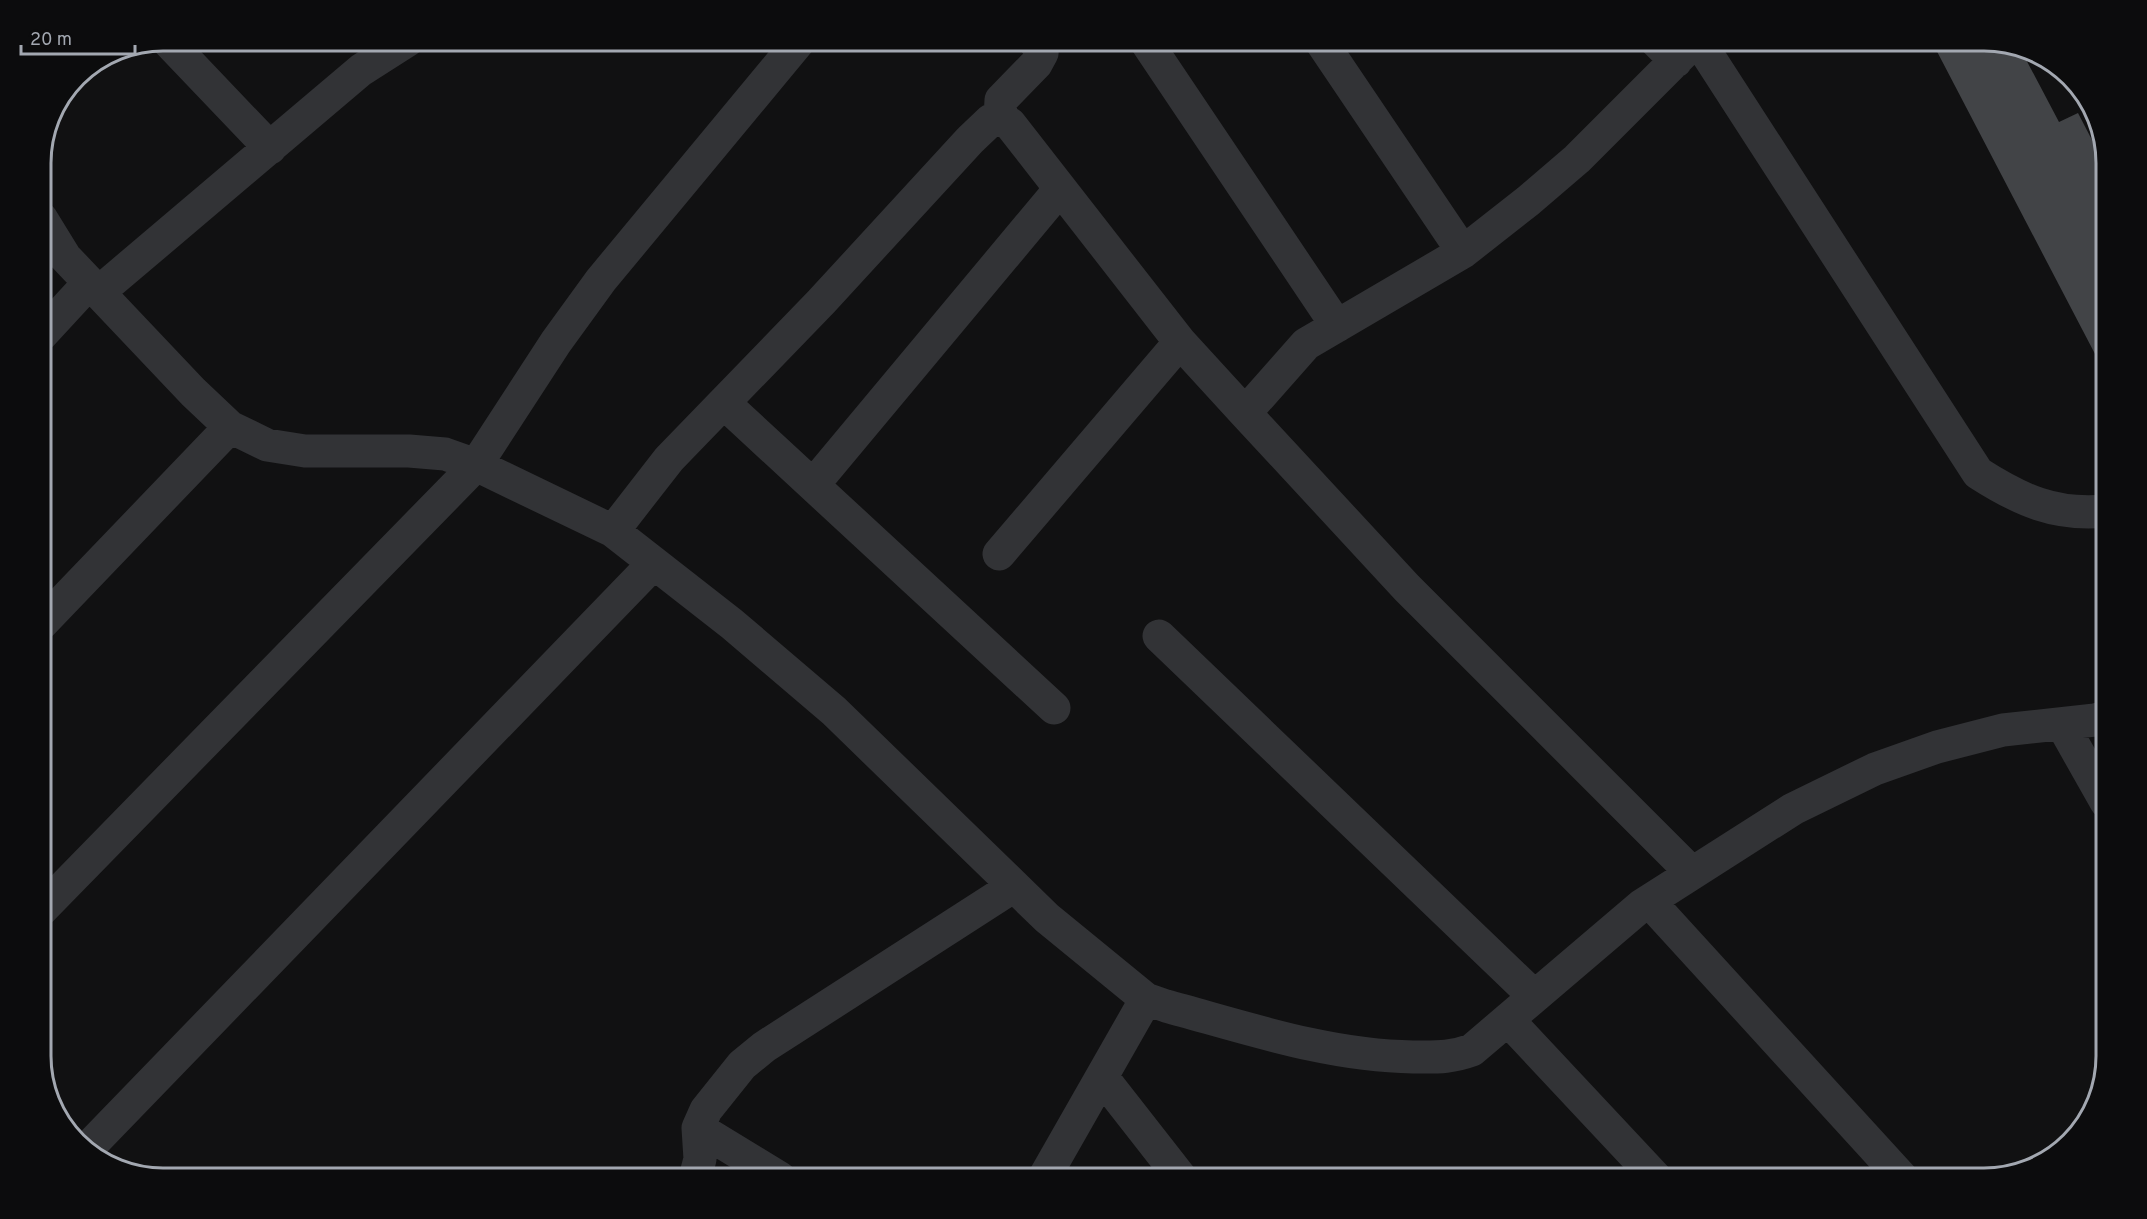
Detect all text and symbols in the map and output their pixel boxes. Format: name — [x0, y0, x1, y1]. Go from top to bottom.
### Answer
scale bar — [21, 18, 135, 56]
text: 20 m — [30, 29, 72, 52]

